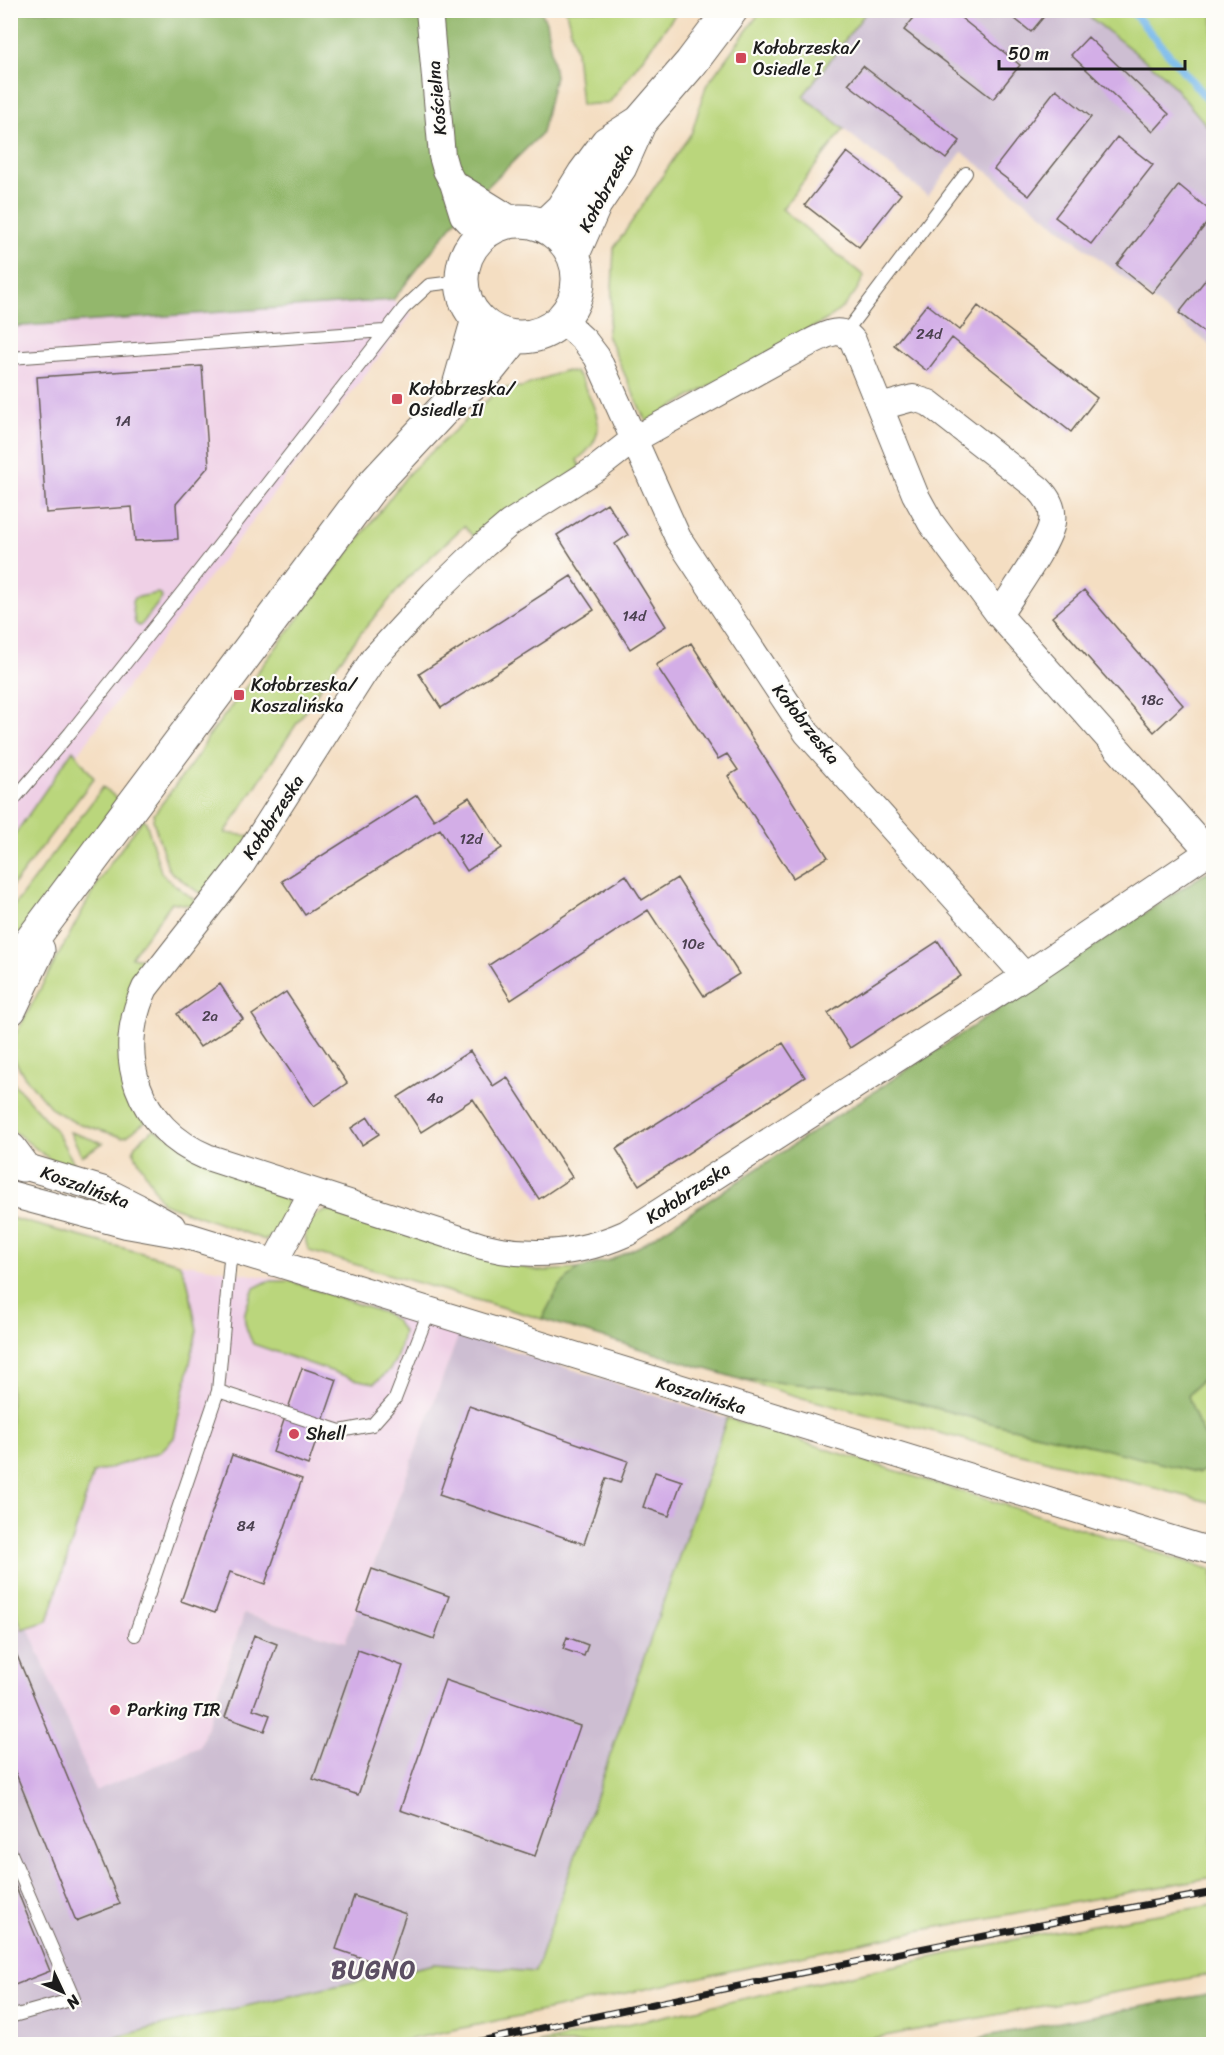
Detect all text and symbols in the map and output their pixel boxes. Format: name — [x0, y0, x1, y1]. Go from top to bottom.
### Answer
place label: Kołobrzeska/ Osiedle I — [753, 32, 860, 85]
scale bar — [999, 33, 1185, 71]
text: 50 m — [1008, 38, 1049, 70]
marker: Kołobrzeska/ Osiedle I — [734, 51, 748, 65]
street label: Kościelna — [418, 59, 456, 137]
street label: Kołobrzeska — [569, 138, 643, 238]
house number: 24d — [916, 321, 943, 347]
place label: Kołobrzeska/ Osiedle II — [409, 373, 516, 426]
marker: Kołobrzeska/ Osiedle II — [390, 392, 404, 406]
house number: 1A — [115, 408, 131, 434]
house number: 14d — [622, 603, 647, 629]
place label: Kołobrzeska/ Koszalińska — [251, 669, 358, 722]
street label: Kołobrzeska — [764, 676, 848, 772]
house number: 18c — [1141, 687, 1164, 713]
marker: Kołobrzeska/ Koszalińska — [232, 688, 246, 702]
street label: Kołobrzeska — [233, 768, 313, 866]
house number: 12d — [460, 826, 484, 852]
house number: 10e — [681, 931, 705, 957]
house number: 2a — [202, 1003, 219, 1029]
house number: 4a — [427, 1085, 444, 1111]
street label: Kołobrzeska — [639, 1153, 737, 1233]
street label: Koszalińska — [36, 1156, 134, 1218]
street label: Koszalińska — [652, 1366, 750, 1424]
place label: Shell — [306, 1418, 347, 1450]
marker: Shell — [287, 1427, 301, 1441]
house number: 84 — [237, 1513, 255, 1539]
place label: Parking TIR — [127, 1694, 221, 1726]
marker: Parking TIR — [108, 1703, 122, 1717]
district label: BUGNO — [331, 1949, 417, 1991]
north arrow — [33, 1962, 93, 2022]
text: N — [59, 1987, 88, 2017]

